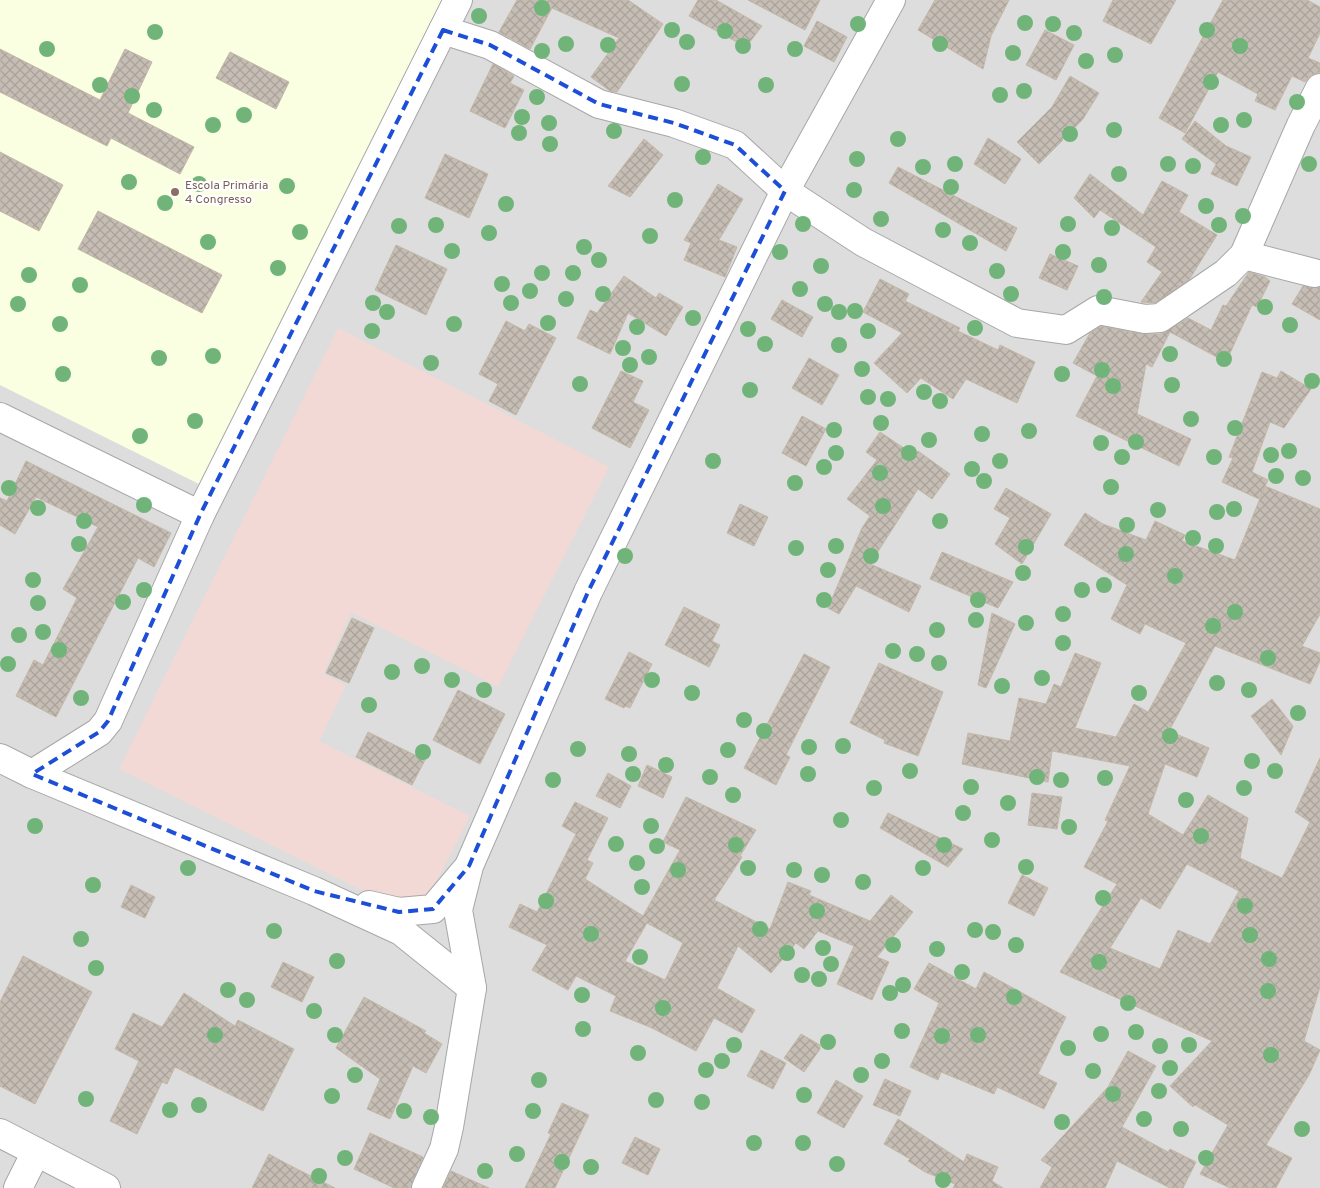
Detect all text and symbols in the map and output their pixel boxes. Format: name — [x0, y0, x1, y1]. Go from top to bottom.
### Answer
place label: Escola Primária 4 Congresso — [185, 178, 268, 208]
marker: Escola Primária 4 Congresso — [169, 186, 181, 198]

